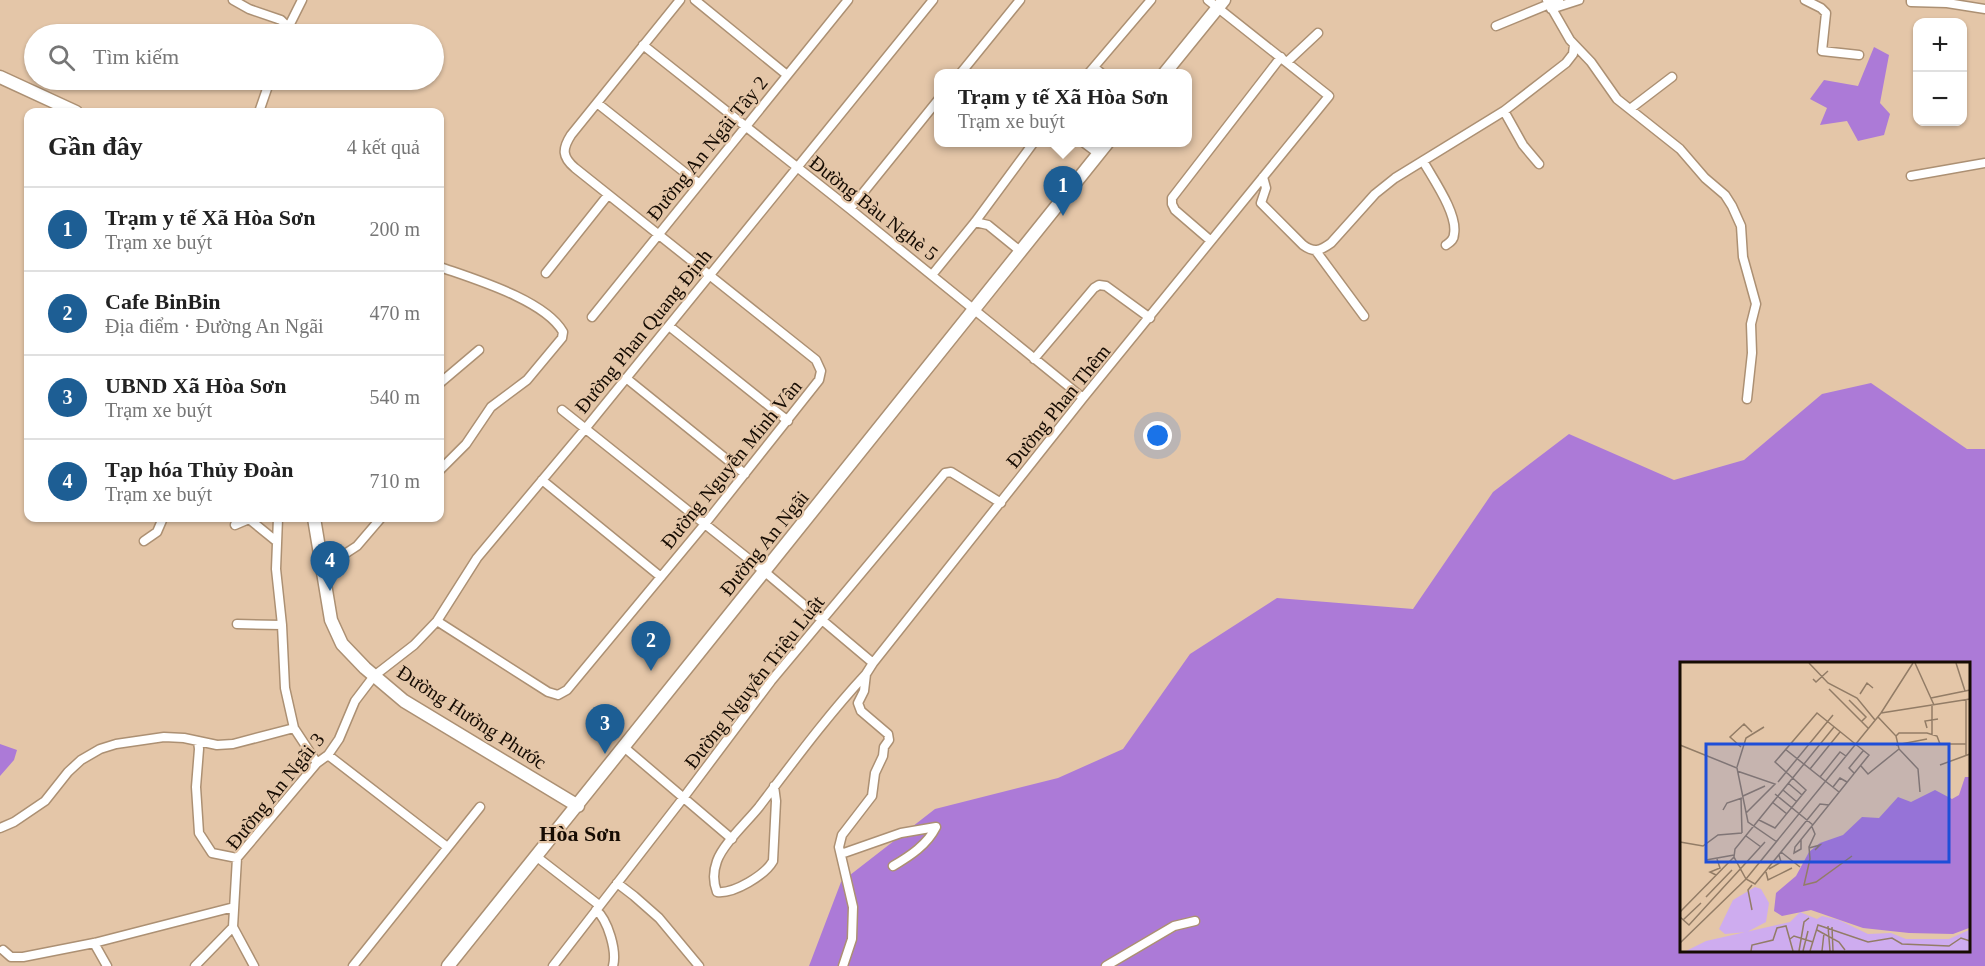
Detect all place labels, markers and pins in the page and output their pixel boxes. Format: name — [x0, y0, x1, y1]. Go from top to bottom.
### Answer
pin: 1 — [1044, 166, 1082, 216]
pin: 4 — [310, 542, 350, 591]
pin: 2 — [632, 622, 670, 671]
pin: 3 — [586, 704, 624, 754]

